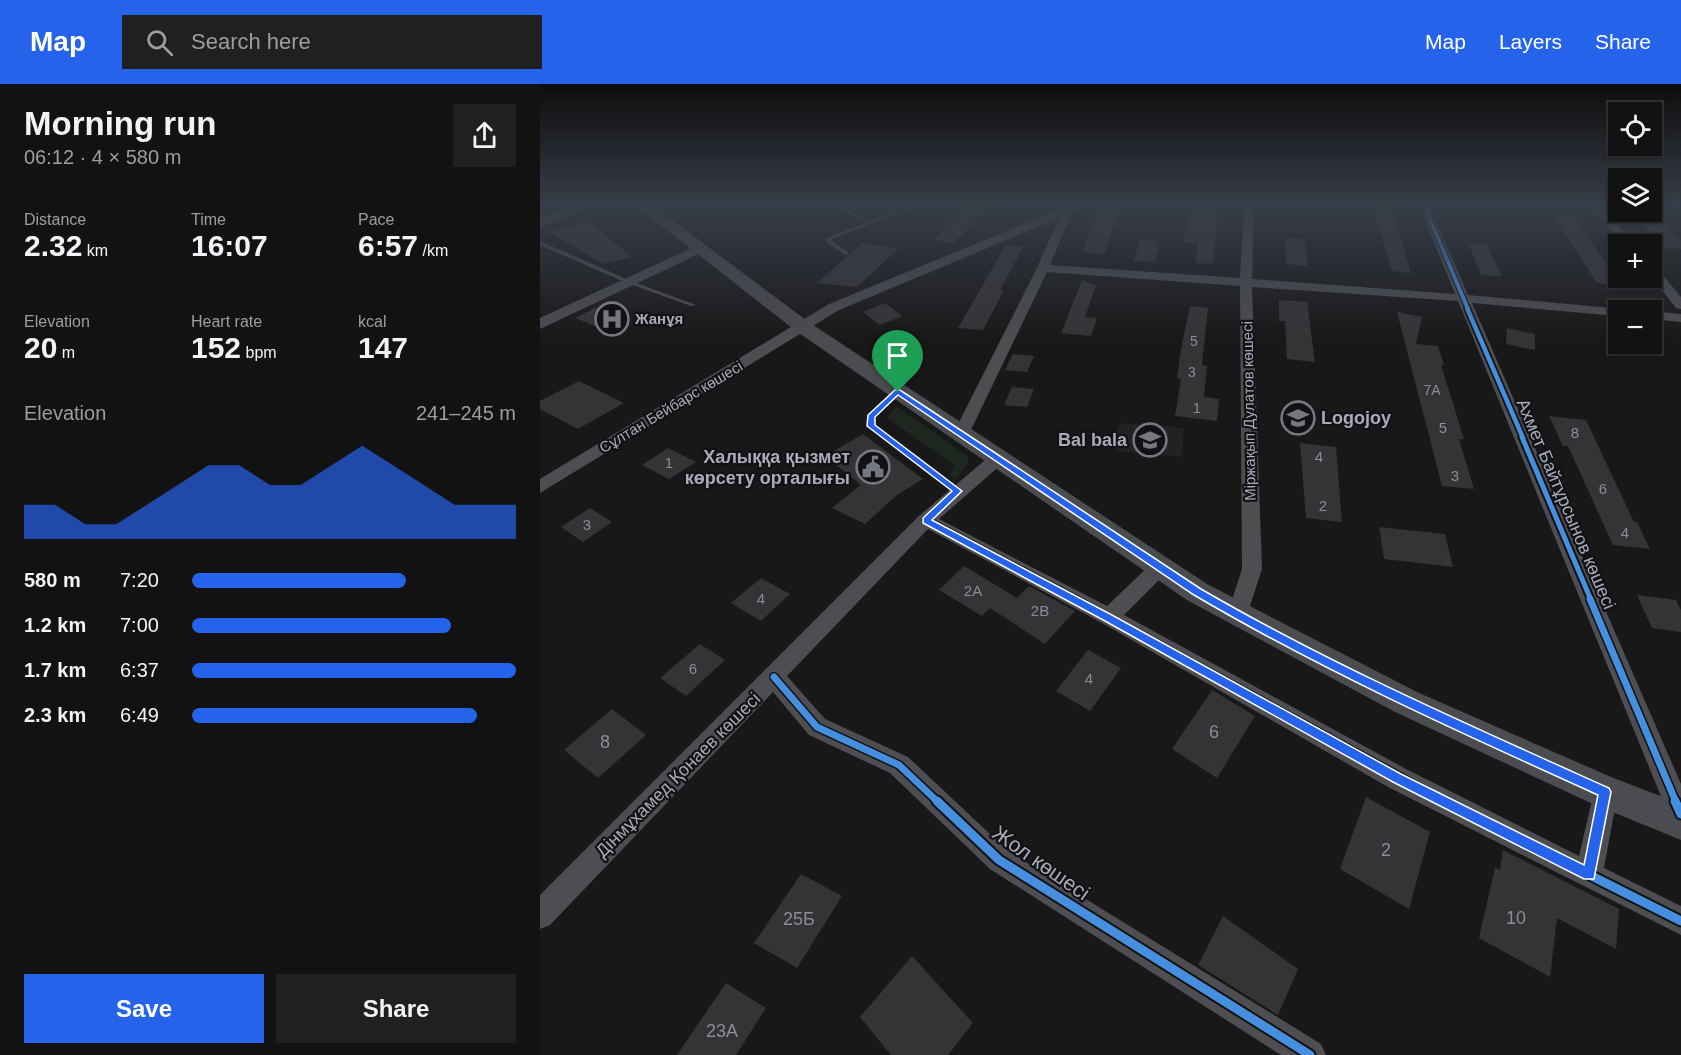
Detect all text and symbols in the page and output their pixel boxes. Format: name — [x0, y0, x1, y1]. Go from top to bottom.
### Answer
search box — [122, 15, 542, 69]
text: Map — [30, 26, 86, 57]
icon: search — [143, 26, 176, 59]
text: Search here — [191, 29, 311, 54]
text: Map — [1425, 30, 1466, 53]
text: Layers — [1499, 30, 1562, 53]
text: Share — [1595, 30, 1651, 53]
map controls — [1608, 102, 1662, 354]
button: locate — [1608, 102, 1662, 156]
button: share — [453, 104, 516, 167]
text: Morning run — [24, 105, 216, 142]
text: 06:12 · 4 × 580 m — [24, 146, 181, 168]
button: layers — [1608, 168, 1662, 222]
text: Distance — [24, 211, 86, 228]
text: Time — [191, 211, 226, 228]
text: Pace — [358, 211, 394, 228]
text: 2.32 — [24, 229, 82, 262]
text: 16:07 — [191, 229, 268, 262]
text: 6:57 — [358, 229, 418, 262]
button: + — [1608, 234, 1662, 288]
text: km — [82, 242, 108, 259]
text: /km — [418, 242, 448, 259]
button: − — [1608, 300, 1662, 354]
hospital icon: Жанұя — [594, 301, 630, 337]
place label: Жанұя — [634, 310, 683, 327]
text: Elevation — [24, 313, 90, 330]
text: Heart rate — [191, 313, 262, 330]
text: kcal — [358, 313, 386, 330]
street label: Міржақып Дулатов көшесі — [1238, 321, 1259, 501]
pin — [872, 330, 923, 392]
text: 20 — [24, 331, 57, 364]
text: 152 — [191, 331, 241, 364]
text: 147 — [358, 331, 408, 364]
house number: 5 — [1190, 333, 1198, 349]
icon: arrive — [881, 339, 914, 372]
text: m — [57, 344, 75, 361]
text: bpm — [241, 344, 277, 361]
street label: Сұлтан Бейбарс көшесі — [596, 357, 745, 456]
house number: 3 — [1188, 364, 1196, 380]
house number: 7А — [1423, 382, 1441, 398]
street label: Ахмет Байтұрсынов көшесі — [1512, 396, 1620, 612]
house number: 1 — [1193, 400, 1201, 416]
school or university icon: Logojoy — [1280, 400, 1316, 436]
text: Elevation — [24, 402, 106, 424]
text: 241–245 m — [416, 402, 516, 424]
place label: Logojoy — [1321, 408, 1391, 428]
house number: 5 — [1439, 419, 1447, 436]
school or university icon: Bal bala — [1132, 422, 1168, 458]
house number: 8 — [1571, 424, 1579, 441]
place label: Bal bala — [1058, 430, 1128, 450]
place label: Халыққа қызмет көрсету орталығы — [685, 447, 850, 488]
house number: 4 — [1315, 448, 1323, 465]
public building icon: Халыққа қызмет көрсету орталығы — [855, 449, 891, 485]
house number: 1 — [665, 454, 673, 471]
house number: 3 — [1451, 467, 1459, 484]
house number: 6 — [1599, 480, 1607, 497]
house number: 2 — [1319, 497, 1327, 514]
house number: 3 — [583, 516, 591, 533]
house number: 4 — [1621, 524, 1629, 541]
text: 580 m — [24, 569, 81, 591]
text: 7:20 — [120, 569, 159, 591]
house number: 2А — [964, 582, 982, 599]
house number: 4 — [757, 590, 765, 607]
house number: 2В — [1031, 602, 1049, 619]
text: 1.2 km — [24, 614, 86, 636]
text: 7:00 — [120, 614, 159, 636]
text: 1.7 km — [24, 659, 86, 681]
text: 6:37 — [120, 659, 159, 681]
house number: 6 — [689, 660, 697, 677]
house number: 4 — [1085, 670, 1093, 687]
street label: Дінмұхамед Қонаев көшесі — [592, 689, 764, 861]
text: 2.3 km — [24, 704, 86, 726]
text: 6:49 — [120, 704, 159, 726]
house number: 6 — [1209, 722, 1219, 742]
house number: 8 — [600, 732, 610, 752]
street label: Жол көшесі — [988, 821, 1094, 904]
house number: 2 — [1381, 840, 1391, 860]
house number: 10 — [1506, 908, 1526, 928]
house number: 25Б — [783, 909, 815, 929]
button: Save — [24, 974, 264, 1043]
button: Share — [276, 974, 516, 1043]
house number: 23А — [706, 1021, 738, 1041]

